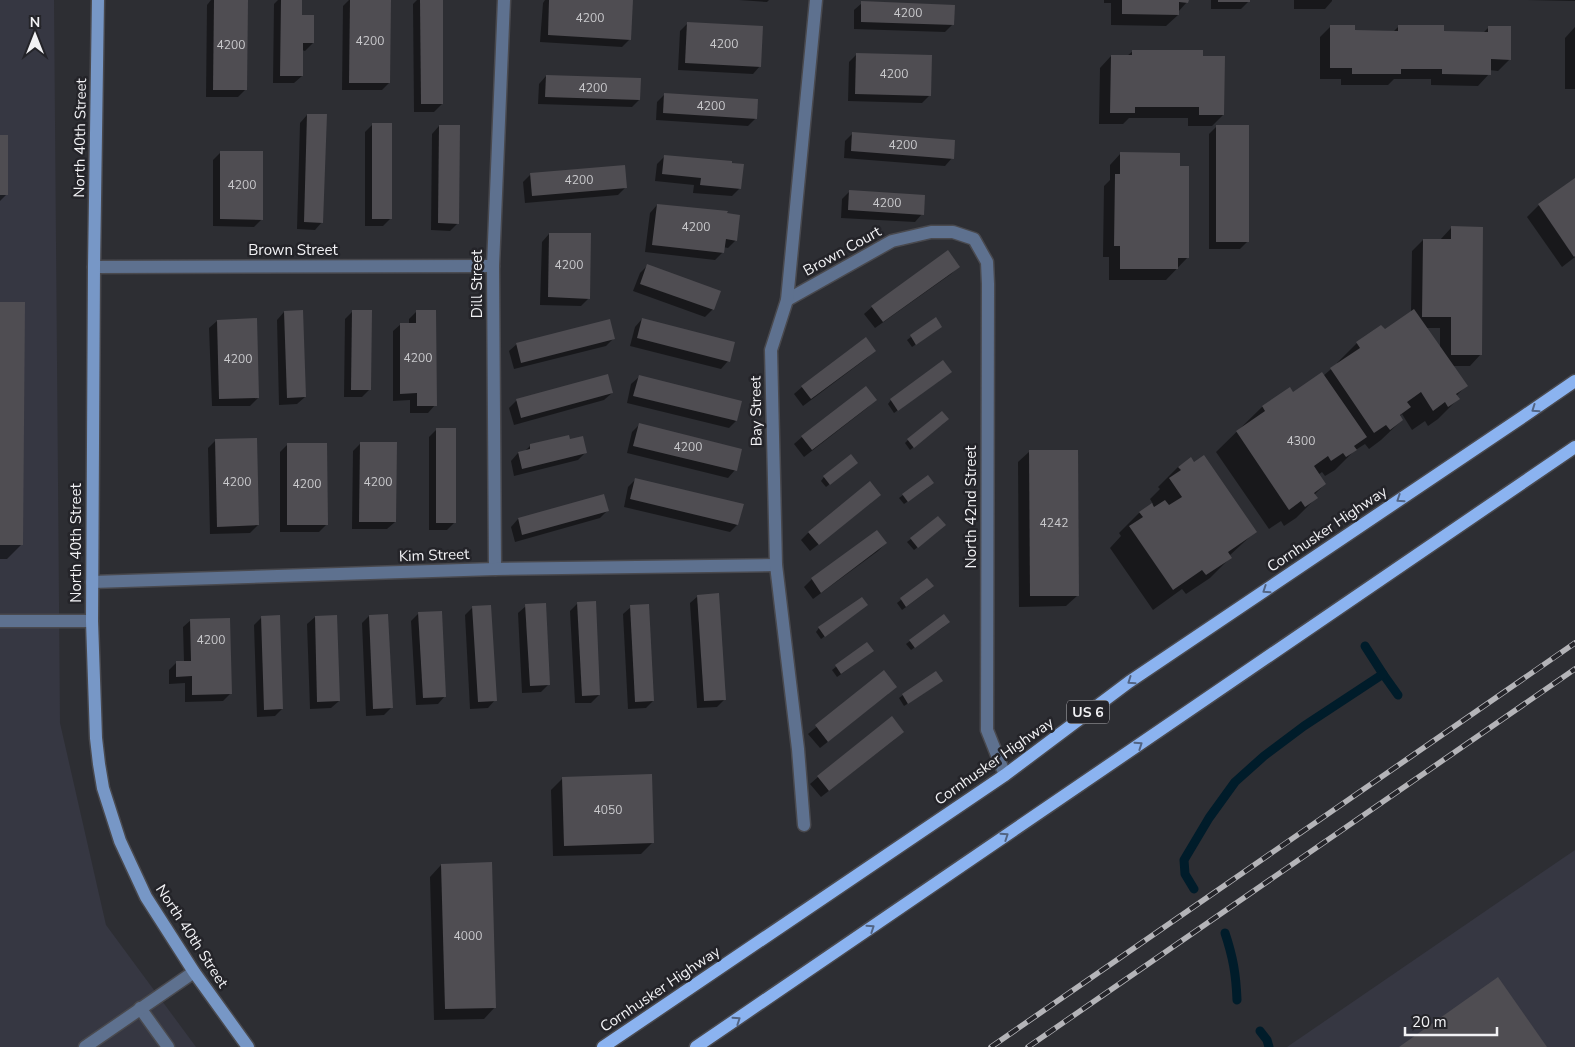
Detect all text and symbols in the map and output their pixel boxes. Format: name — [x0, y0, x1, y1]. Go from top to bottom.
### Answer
house number: 4200 — [894, 5, 922, 21]
north arrow — [10, 10, 60, 60]
house number: 4200 — [576, 10, 604, 26]
text: N — [30, 13, 40, 32]
house number: 4200 — [356, 33, 384, 49]
house number: 4200 — [710, 36, 738, 52]
house number: 4200 — [217, 37, 245, 53]
house number: 4200 — [880, 66, 908, 82]
street label: North 40th Street — [69, 77, 91, 198]
house number: 4200 — [579, 80, 607, 96]
house number: 4200 — [697, 98, 725, 114]
house number: 4200 — [889, 137, 917, 153]
house number: 4200 — [565, 172, 593, 188]
house number: 4200 — [228, 177, 256, 193]
house number: 4200 — [873, 195, 901, 211]
house number: 4200 — [682, 219, 710, 235]
street label: Brown Court — [800, 221, 885, 281]
street label: Brown Street — [248, 240, 339, 260]
street label: Dill Street — [467, 249, 487, 318]
house number: 4200 — [555, 257, 583, 273]
house number: 4200 — [404, 350, 432, 366]
house number: 4200 — [224, 351, 252, 367]
street label: Bay Street — [745, 375, 767, 446]
one-way arrow — [1531, 403, 1541, 412]
house number: 4300 — [1287, 433, 1315, 449]
house number: 4200 — [674, 439, 702, 455]
street label: North 42nd Street — [961, 445, 981, 568]
house number: 4200 — [223, 474, 251, 490]
house number: 4200 — [364, 474, 392, 490]
house number: 4200 — [293, 476, 321, 492]
street label: Cornhusker Highway — [1263, 481, 1391, 577]
street label: North 40th Street — [66, 483, 86, 603]
one-way arrow — [1397, 493, 1406, 503]
house number: 4242 — [1040, 515, 1068, 531]
street label: Kim Street — [398, 544, 470, 566]
one-way arrow — [1262, 584, 1271, 593]
house number: 4200 — [197, 632, 225, 648]
one-way arrow — [1127, 675, 1137, 684]
road number: US 6 — [1067, 700, 1109, 724]
street label: Cornhusker Highway — [931, 712, 1058, 810]
one-way arrow — [1133, 742, 1143, 751]
house number: 4050 — [594, 802, 622, 818]
one-way arrow — [999, 833, 1009, 842]
street label: North 40th Street — [151, 880, 233, 992]
one-way arrow — [865, 925, 874, 934]
house number: 4000 — [454, 928, 482, 944]
street label: Cornhusker Highway — [596, 941, 724, 1037]
scale bar — [1405, 1004, 1498, 1036]
text: 20 m — [1412, 1012, 1447, 1032]
one-way arrow — [731, 1016, 740, 1026]

